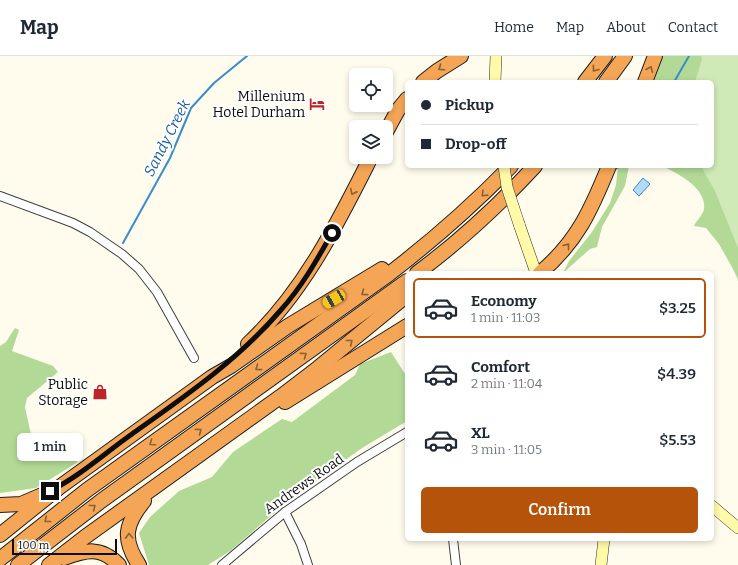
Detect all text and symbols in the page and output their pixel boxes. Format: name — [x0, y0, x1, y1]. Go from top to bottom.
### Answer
text: Map — [20, 16, 59, 39]
text: Home — [494, 19, 534, 36]
text: Map — [556, 19, 584, 36]
text: About — [606, 19, 646, 36]
text: Contact — [668, 19, 718, 36]
one-way arrow — [438, 63, 445, 71]
one-way arrow — [593, 65, 600, 72]
one-way arrow — [645, 66, 653, 73]
map controls — [349, 68, 393, 164]
button: locate — [349, 68, 393, 112]
place label: Millenium Hotel Durham — [212, 88, 306, 121]
hotel icon: Millenium Hotel Durham — [308, 95, 326, 113]
water label: Sandy Creek — [140, 96, 194, 179]
text: Pickup — [445, 96, 494, 114]
button: layers — [349, 120, 393, 164]
text: Drop-off — [445, 135, 506, 153]
one-way arrow — [351, 187, 358, 195]
one-way arrow — [481, 189, 488, 196]
route start — [323, 224, 341, 242]
one-way arrow — [563, 243, 570, 250]
car — [321, 288, 347, 310]
one-way arrow — [361, 288, 368, 295]
icon: car — [423, 290, 459, 326]
text: Economy — [471, 292, 537, 310]
text: $3.25 — [659, 299, 696, 317]
text: 1 min · 11:03 — [471, 310, 540, 325]
one-way arrow — [345, 340, 352, 347]
one-way arrow — [300, 353, 307, 360]
icon: car — [423, 356, 459, 392]
text: Comfort — [471, 358, 530, 376]
one-way arrow — [255, 364, 262, 371]
text: $4.39 — [657, 365, 696, 383]
place label: Public Storage — [38, 376, 88, 409]
text: 2 min · 11:04 — [471, 376, 542, 391]
shop icon: Public Storage — [91, 383, 109, 401]
icon: car — [423, 422, 459, 458]
text: XL — [471, 424, 490, 442]
one-way arrow — [194, 429, 201, 436]
text: $5.53 — [659, 431, 696, 449]
callout: 1 min — [17, 433, 83, 461]
text: 1 min — [34, 439, 66, 454]
one-way arrow — [149, 439, 156, 446]
text: 3 min · 11:05 — [471, 442, 542, 457]
street label: Andrews Road — [261, 450, 347, 518]
route end — [41, 482, 59, 500]
button: Confirm — [421, 487, 698, 533]
one-way arrow — [89, 505, 96, 512]
one-way arrow — [45, 516, 52, 523]
one-way arrow — [124, 533, 133, 539]
scale bar — [12, 537, 117, 556]
text: 100 m — [18, 539, 49, 552]

